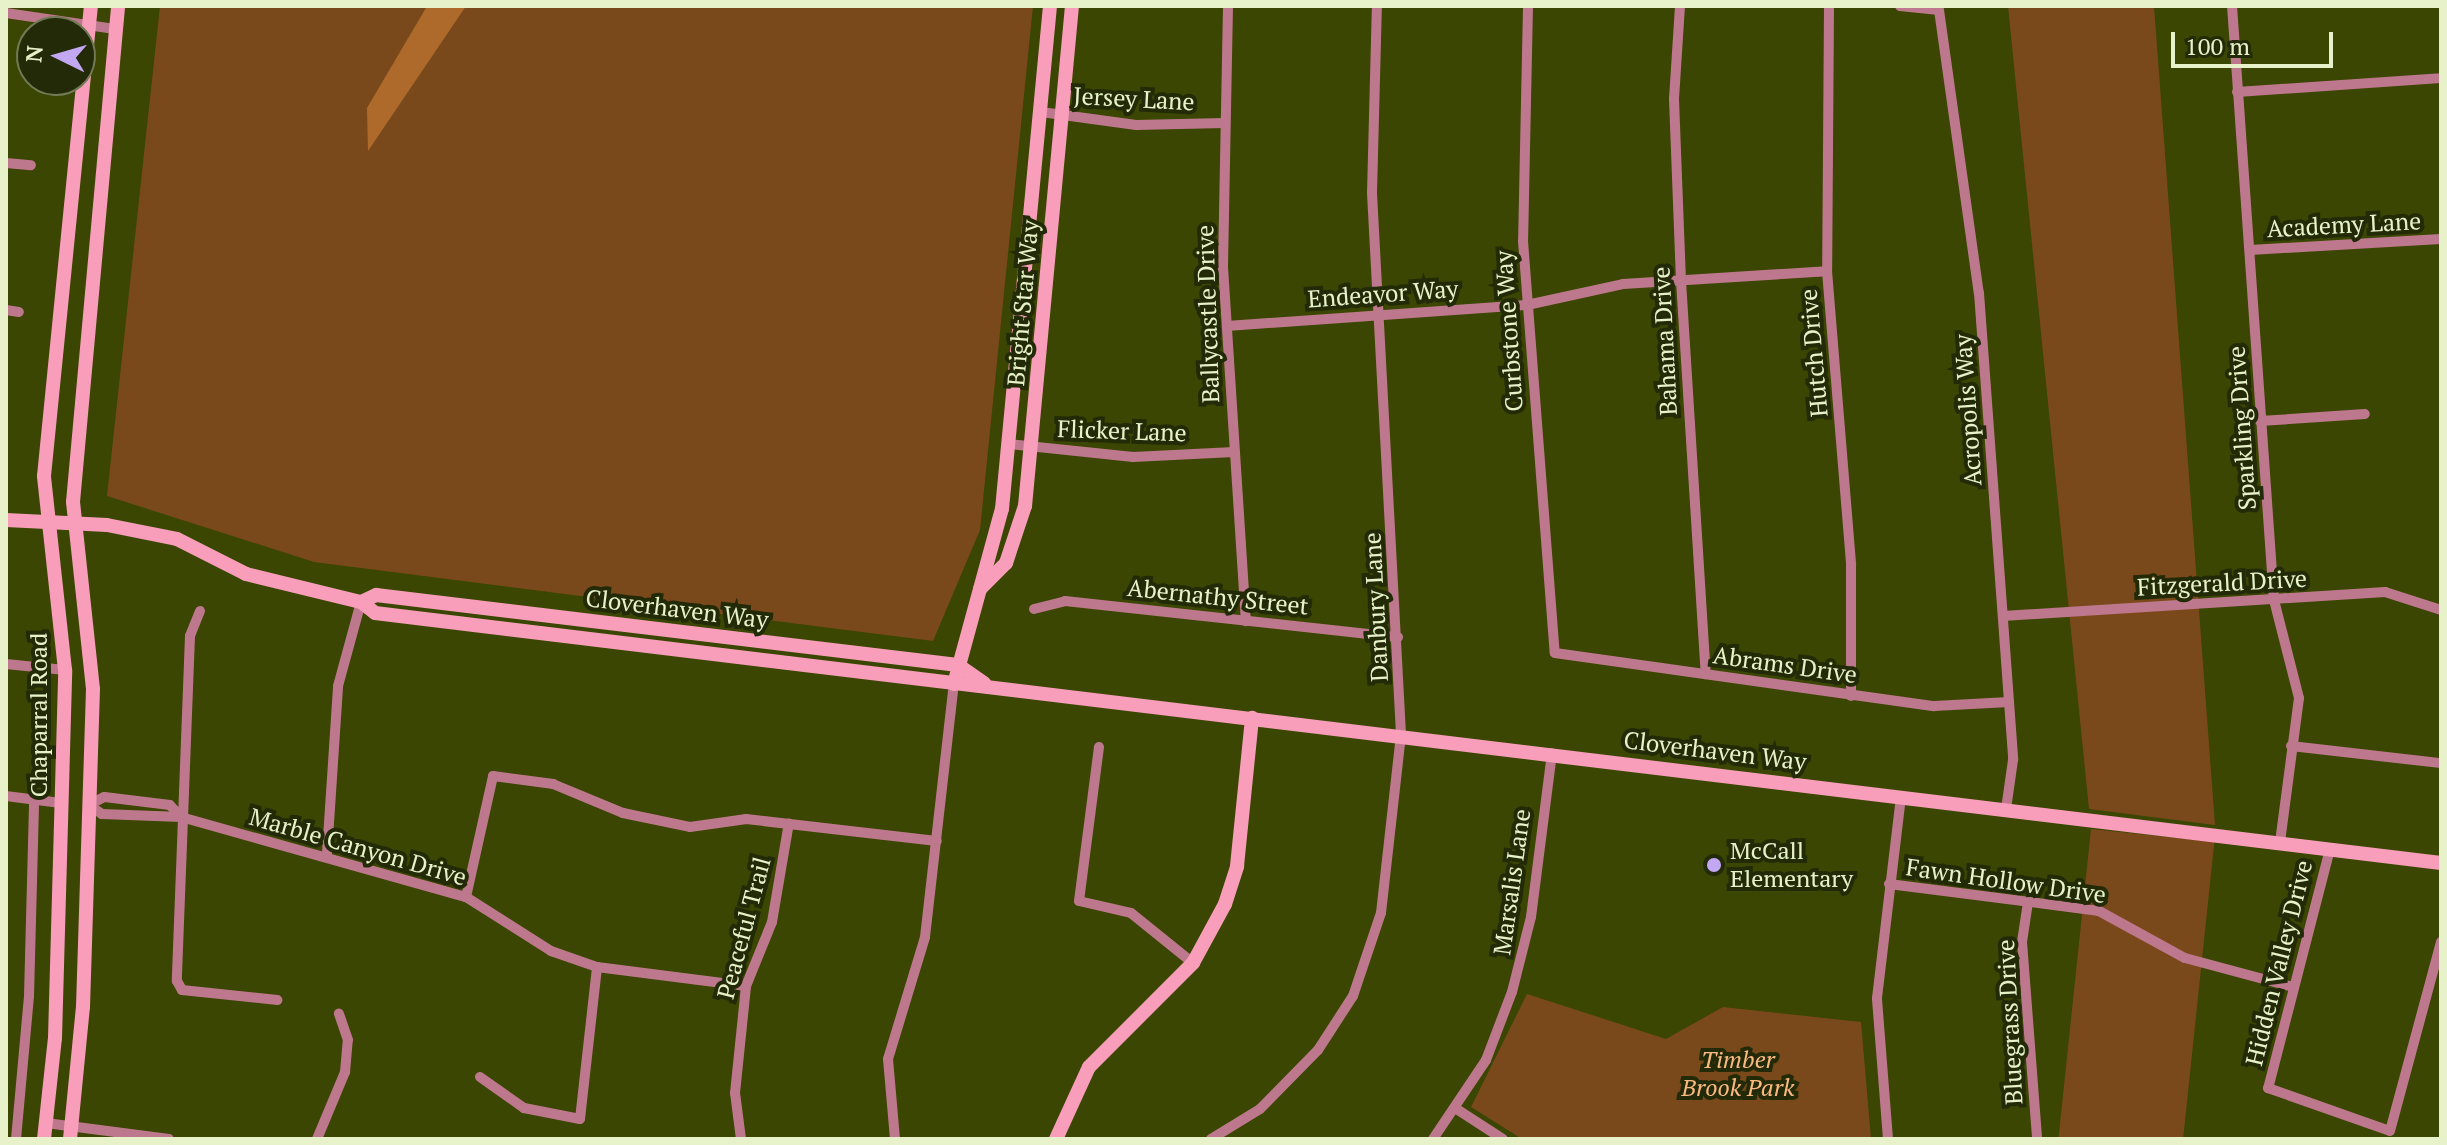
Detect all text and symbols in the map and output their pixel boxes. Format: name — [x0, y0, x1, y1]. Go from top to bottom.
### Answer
north arrow — [16, 16, 96, 96]
scale bar — [2175, 16, 2337, 66]
text: 100 m — [2185, 30, 2250, 62]
text: N — [18, 44, 49, 64]
street label: Jersey Lane — [1073, 81, 1195, 117]
street label: Academy Lane — [2266, 207, 2422, 243]
street label: Bright Star Way — [1001, 219, 1045, 387]
street label: Ballycastle Drive — [1191, 225, 1225, 403]
street label: Curbstone Way — [1489, 250, 1529, 412]
street label: Bahama Drive — [1647, 266, 1683, 416]
street label: Endeavor Way — [1307, 274, 1459, 314]
street label: Hutch Drive — [1794, 288, 1834, 418]
street label: Acropolis Way — [1948, 333, 1988, 487]
street label: Sparkling Drive — [2222, 345, 2262, 511]
street label: Flicker Lane — [1057, 414, 1187, 448]
street label: Danbury Lane — [1358, 532, 1394, 682]
street label: Fitzgerald Drive — [2136, 564, 2308, 602]
street label: Abernathy Street — [1126, 573, 1310, 621]
street label: Cloverhaven Way — [584, 584, 770, 634]
street label: Chaparral Road — [25, 633, 53, 797]
street label: Abrams Drive — [1711, 641, 1859, 689]
street label: Cloverhaven Way — [1622, 726, 1808, 776]
street label: Marble Canyon Drive — [246, 802, 470, 892]
street label: Marsalis Lane — [1488, 807, 1536, 957]
place label: McCall Elementary — [1730, 837, 1853, 893]
street label: Fawn Hollow Drive — [1904, 853, 2108, 909]
street label: Peaceful Trail — [711, 854, 777, 1002]
marker: McCall Elementary — [1705, 856, 1723, 874]
street label: Hidden Valley Drive — [2239, 857, 2319, 1069]
street label: Bluegrass Drive — [1991, 939, 2029, 1105]
park label: Timber Brook Park — [1682, 1046, 1794, 1102]

